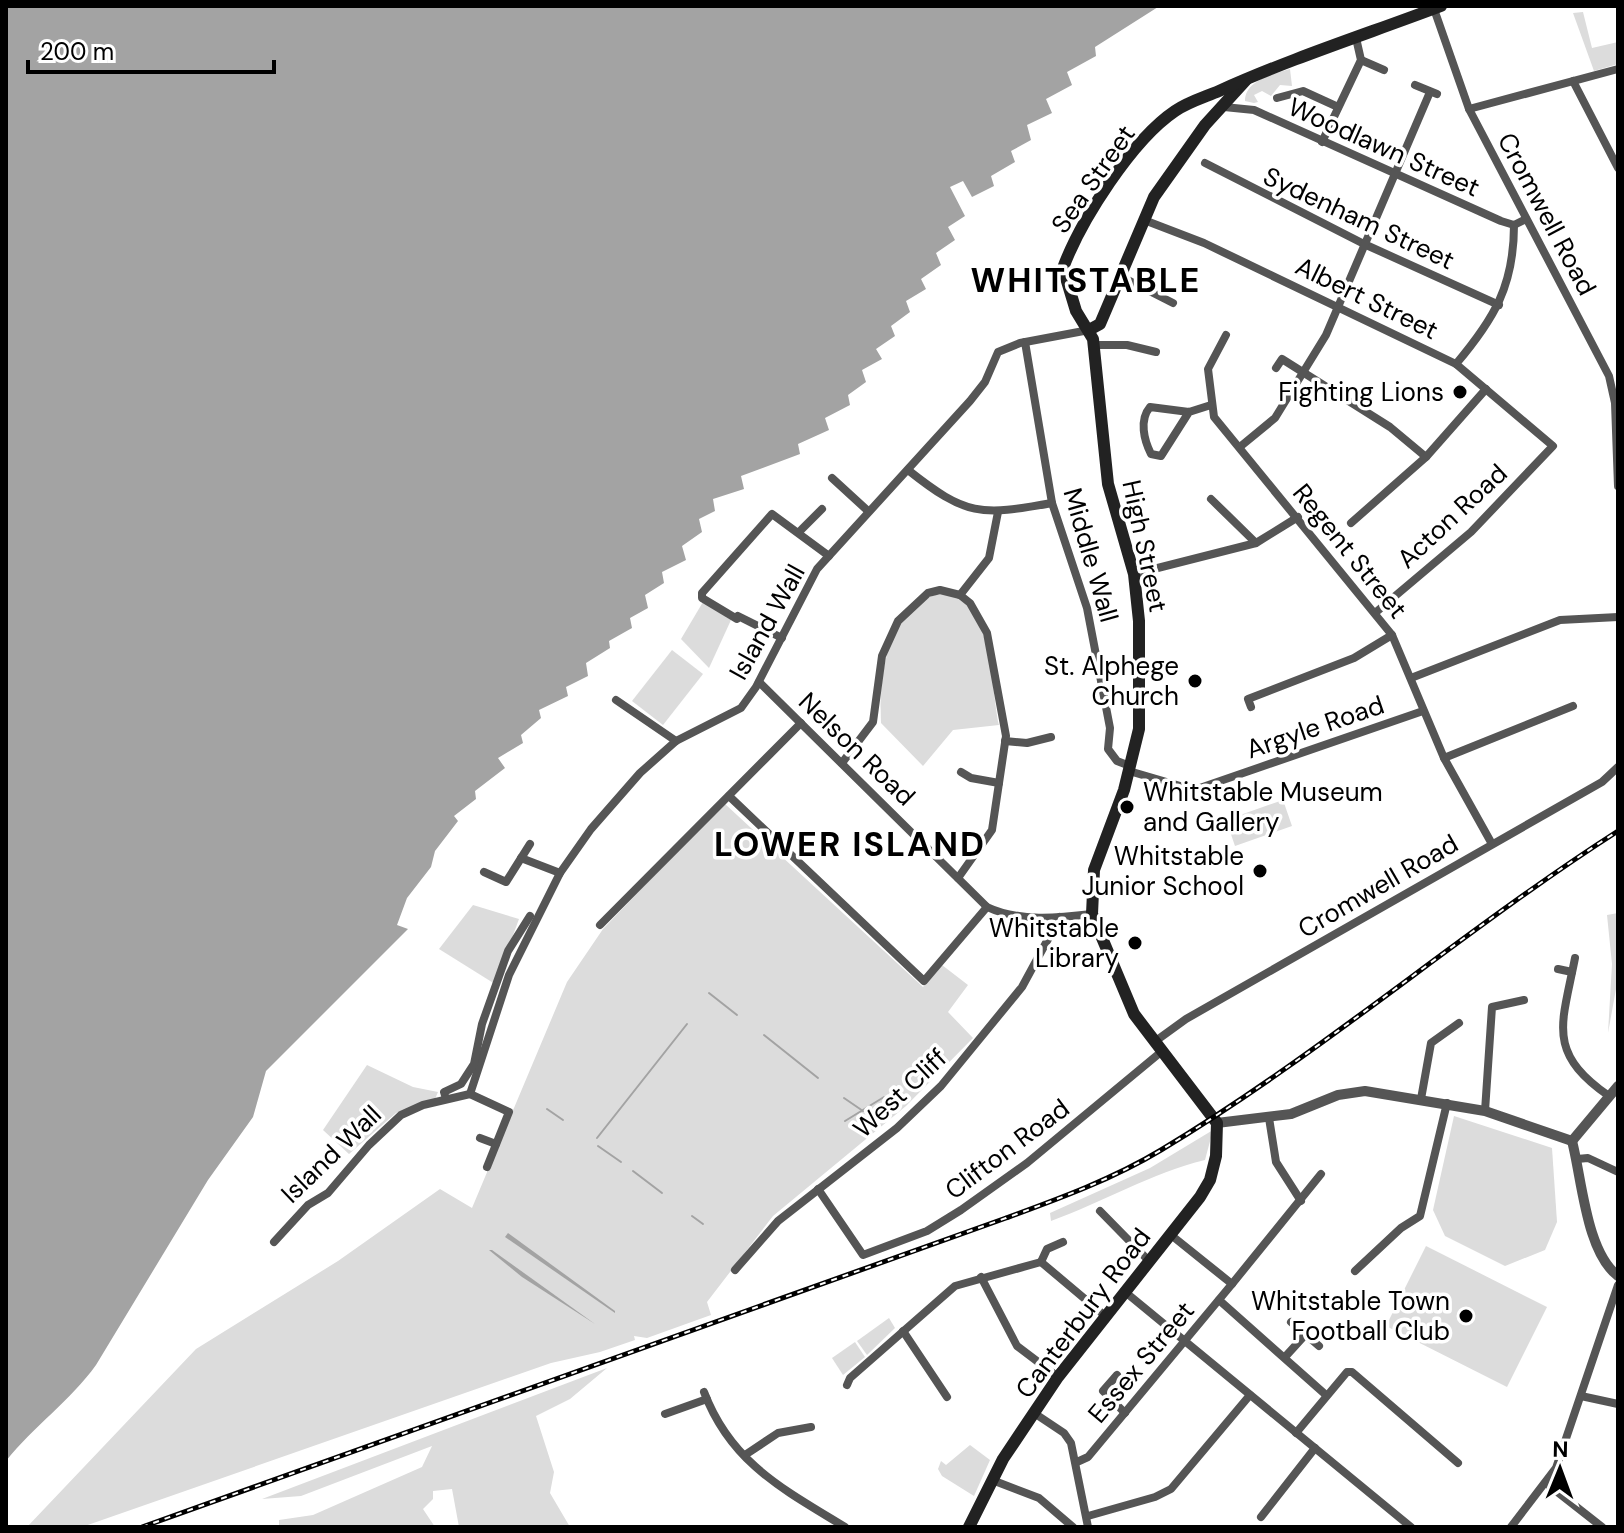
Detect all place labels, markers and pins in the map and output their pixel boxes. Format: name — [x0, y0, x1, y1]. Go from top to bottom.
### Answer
place label: Fighting Lions — [1278, 375, 1444, 409]
marker: Fighting Lions — [1451, 383, 1469, 401]
place label: St. Alphege Church — [1044, 649, 1179, 713]
marker: St. Alphege Church — [1186, 672, 1204, 690]
place label: Whitstable Museum and Gallery — [1143, 775, 1383, 839]
marker: Whitstable Museum and Gallery — [1118, 798, 1136, 816]
place label: Whitstable Junior School — [1081, 839, 1244, 903]
marker: Whitstable Junior School — [1251, 862, 1269, 880]
place label: Whitstable Library — [989, 911, 1119, 975]
marker: Whitstable Library — [1126, 934, 1144, 952]
place label: Whitstable Town Football Club — [1251, 1284, 1450, 1348]
marker: Whitstable Town Football Club — [1457, 1307, 1475, 1325]

